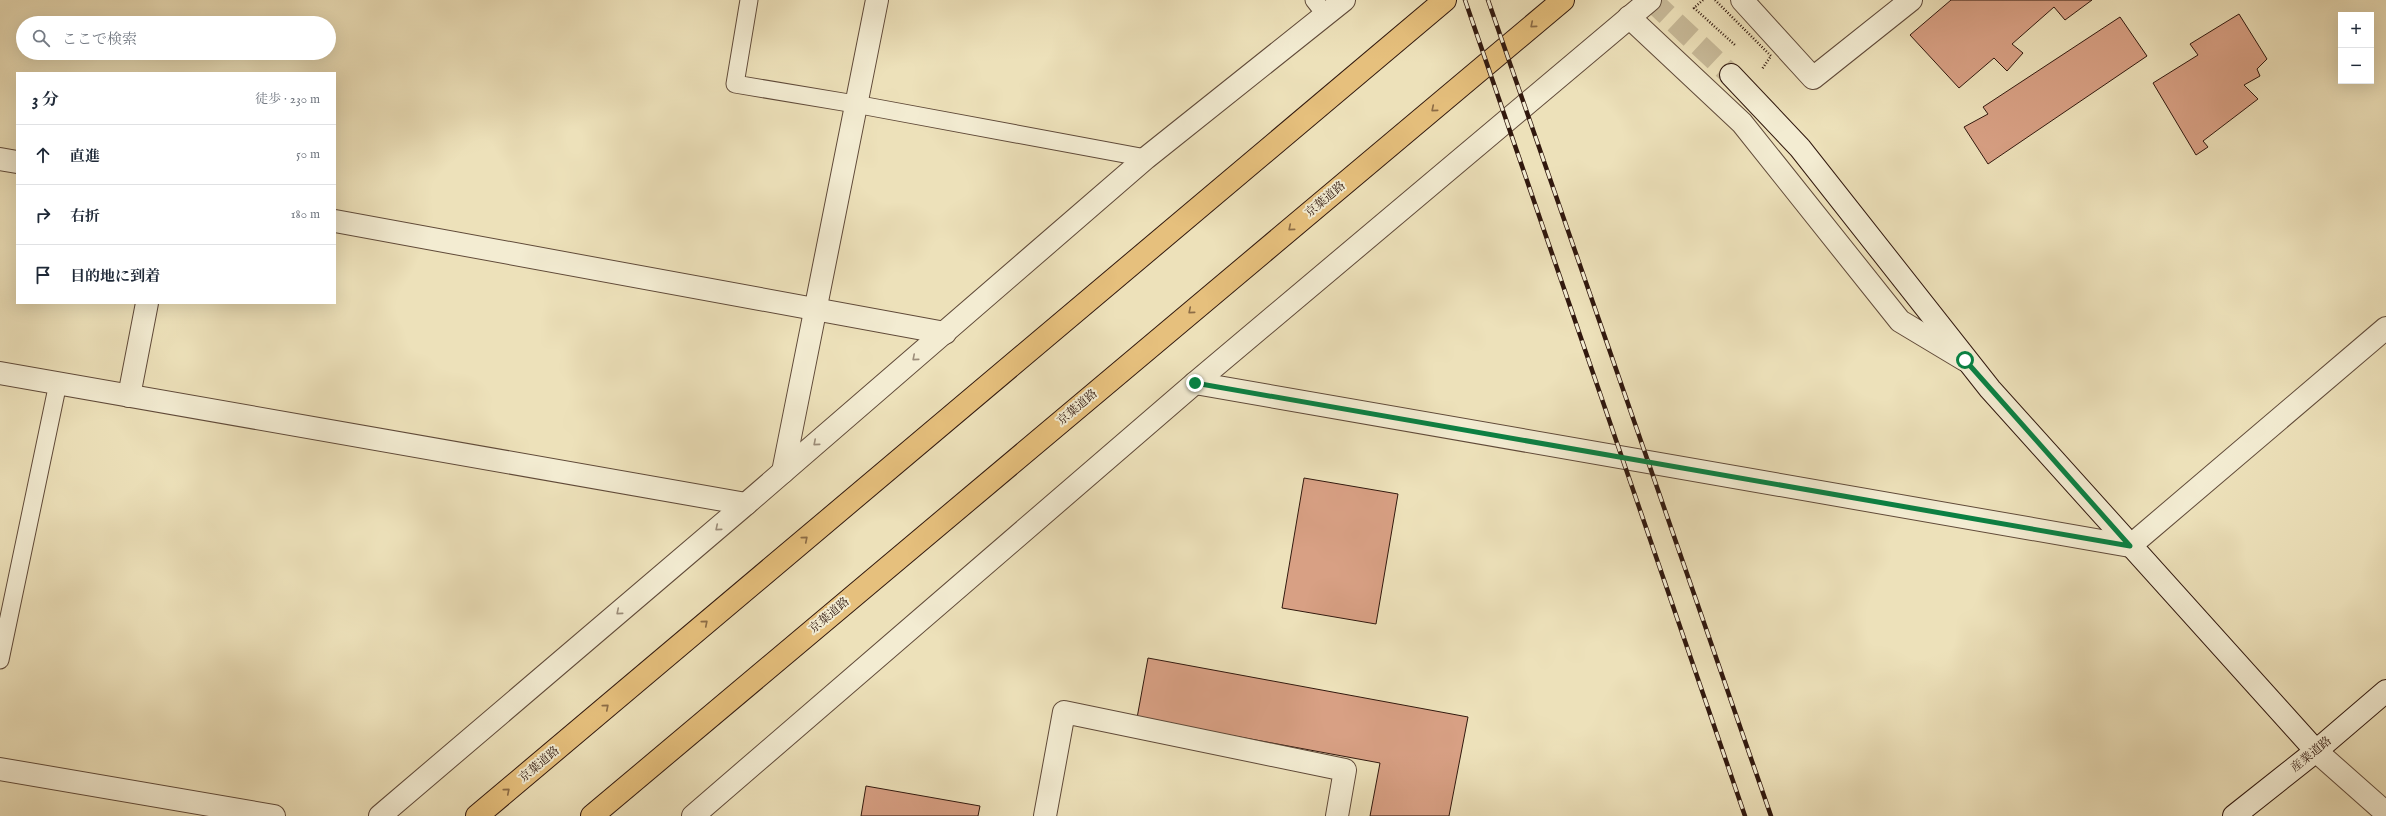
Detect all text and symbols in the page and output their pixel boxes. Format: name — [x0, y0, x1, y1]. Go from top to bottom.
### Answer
map controls — [2338, 12, 2374, 84]
button: + — [2338, 12, 2374, 48]
search box — [16, 16, 336, 60]
one-way arrow — [1531, 21, 1538, 28]
icon: search — [30, 27, 52, 49]
text: ここで検索 — [62, 30, 137, 49]
button: − — [2338, 48, 2374, 84]
text: 3 分 — [32, 90, 59, 111]
text: 徒歩 · 230 m — [255, 91, 320, 108]
one-way arrow — [1431, 104, 1438, 111]
icon: ahead — [32, 144, 54, 166]
text: 50 m — [296, 146, 320, 163]
text: 直進 — [70, 147, 100, 166]
street label: 京葉道路 — [1302, 178, 1349, 221]
icon: right — [32, 204, 54, 226]
text: 180 m — [291, 206, 320, 223]
text: 右折 — [70, 207, 100, 226]
one-way arrow — [1288, 223, 1296, 230]
icon: arrive — [32, 264, 54, 286]
text: 目的地に到着 — [70, 267, 160, 286]
one-way arrow — [1189, 307, 1196, 314]
route start — [1956, 351, 1974, 369]
one-way arrow — [912, 354, 920, 361]
route end — [1186, 374, 1204, 392]
street label: 京葉道路 — [1054, 386, 1101, 429]
one-way arrow — [814, 438, 821, 445]
one-way arrow — [716, 524, 723, 531]
one-way arrow — [800, 536, 807, 543]
street label: 京葉道路 — [806, 594, 853, 637]
one-way arrow — [617, 608, 624, 615]
one-way arrow — [701, 620, 708, 627]
one-way arrow — [601, 704, 609, 711]
street label: 産業道路 — [2288, 733, 2335, 775]
street label: 京葉道路 — [516, 743, 563, 786]
one-way arrow — [502, 788, 510, 795]

